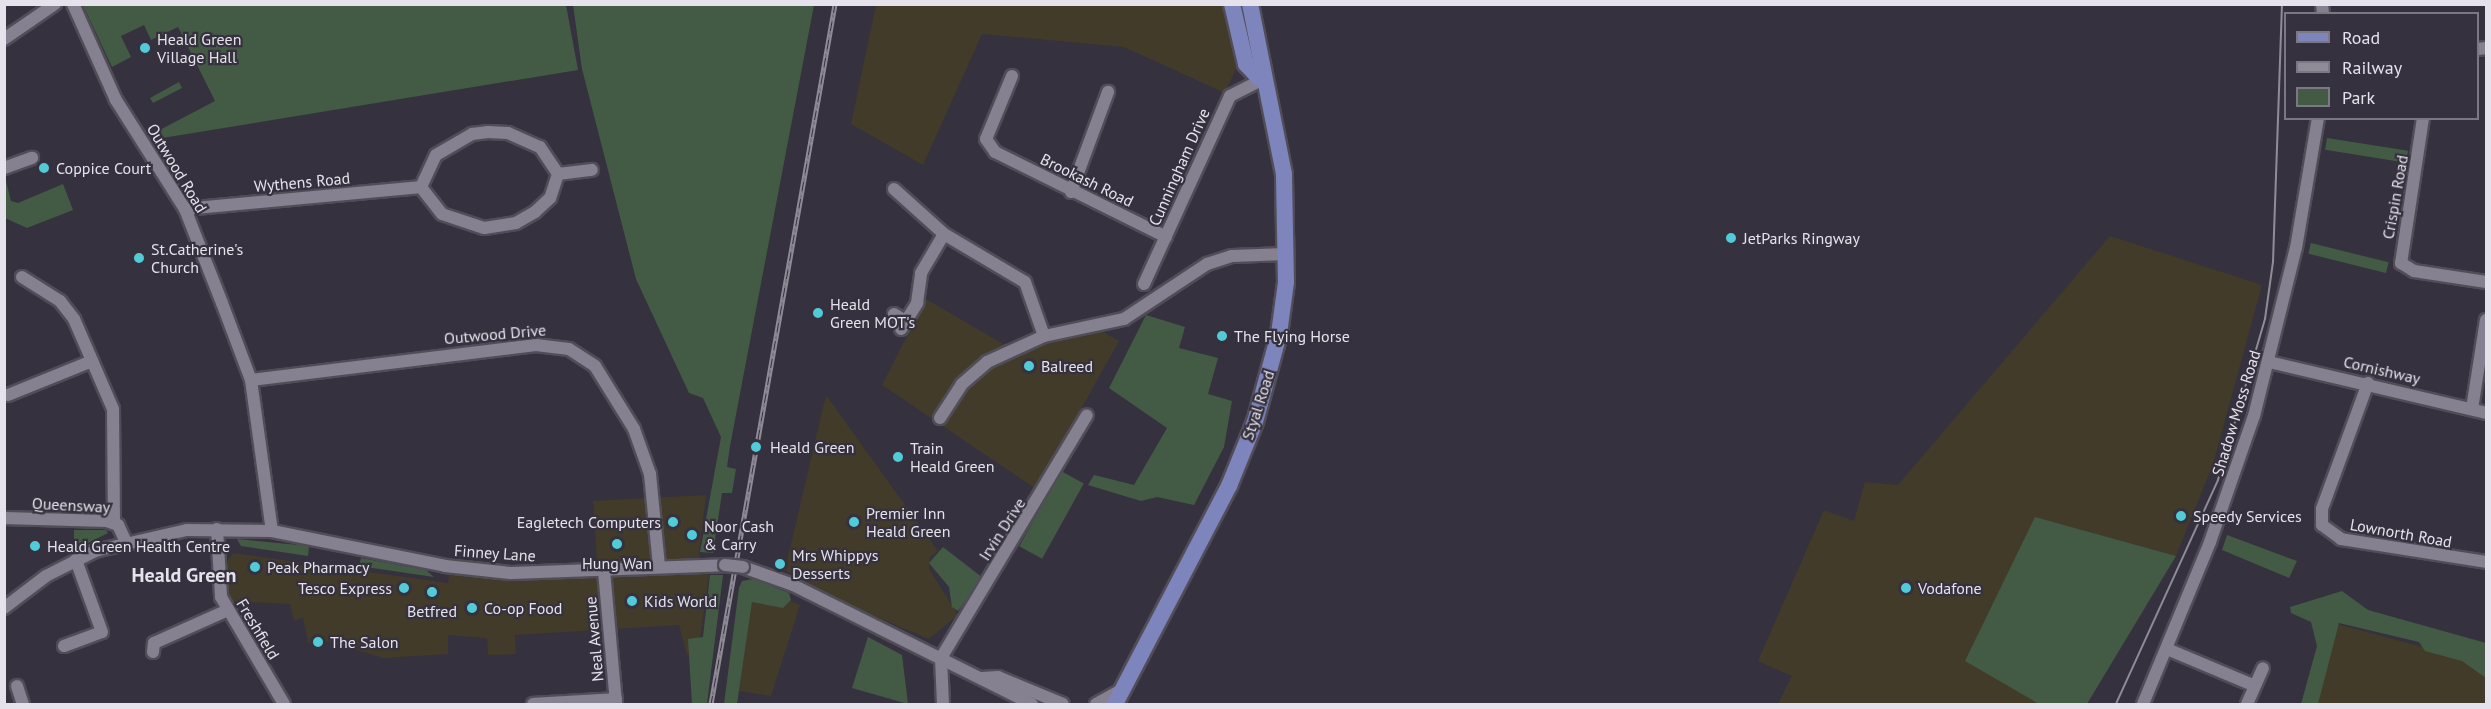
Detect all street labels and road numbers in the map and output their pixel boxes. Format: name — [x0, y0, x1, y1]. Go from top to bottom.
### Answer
street label: Cunningham Drive — [1145, 105, 1213, 229]
street label: Outwood Road — [143, 120, 211, 216]
street label: Brookash Road — [1037, 149, 1137, 211]
street label: Crispin Road — [2378, 153, 2412, 241]
street label: Wythens Road — [253, 168, 351, 196]
street label: Outwood Drive — [443, 320, 547, 348]
street label: Shadow Moss Road — [2208, 348, 2264, 478]
street label: Cornishway — [2342, 352, 2422, 388]
street label: Styal Road — [1238, 368, 1278, 442]
street label: Queensway — [31, 493, 111, 517]
street label: Irvin Drive — [975, 494, 1029, 564]
street label: Lownorth Road — [2349, 515, 2453, 551]
street label: Finney Lane — [453, 541, 537, 565]
street label: Freshfield — [232, 595, 284, 663]
street label: Neal Avenue — [581, 595, 607, 683]

